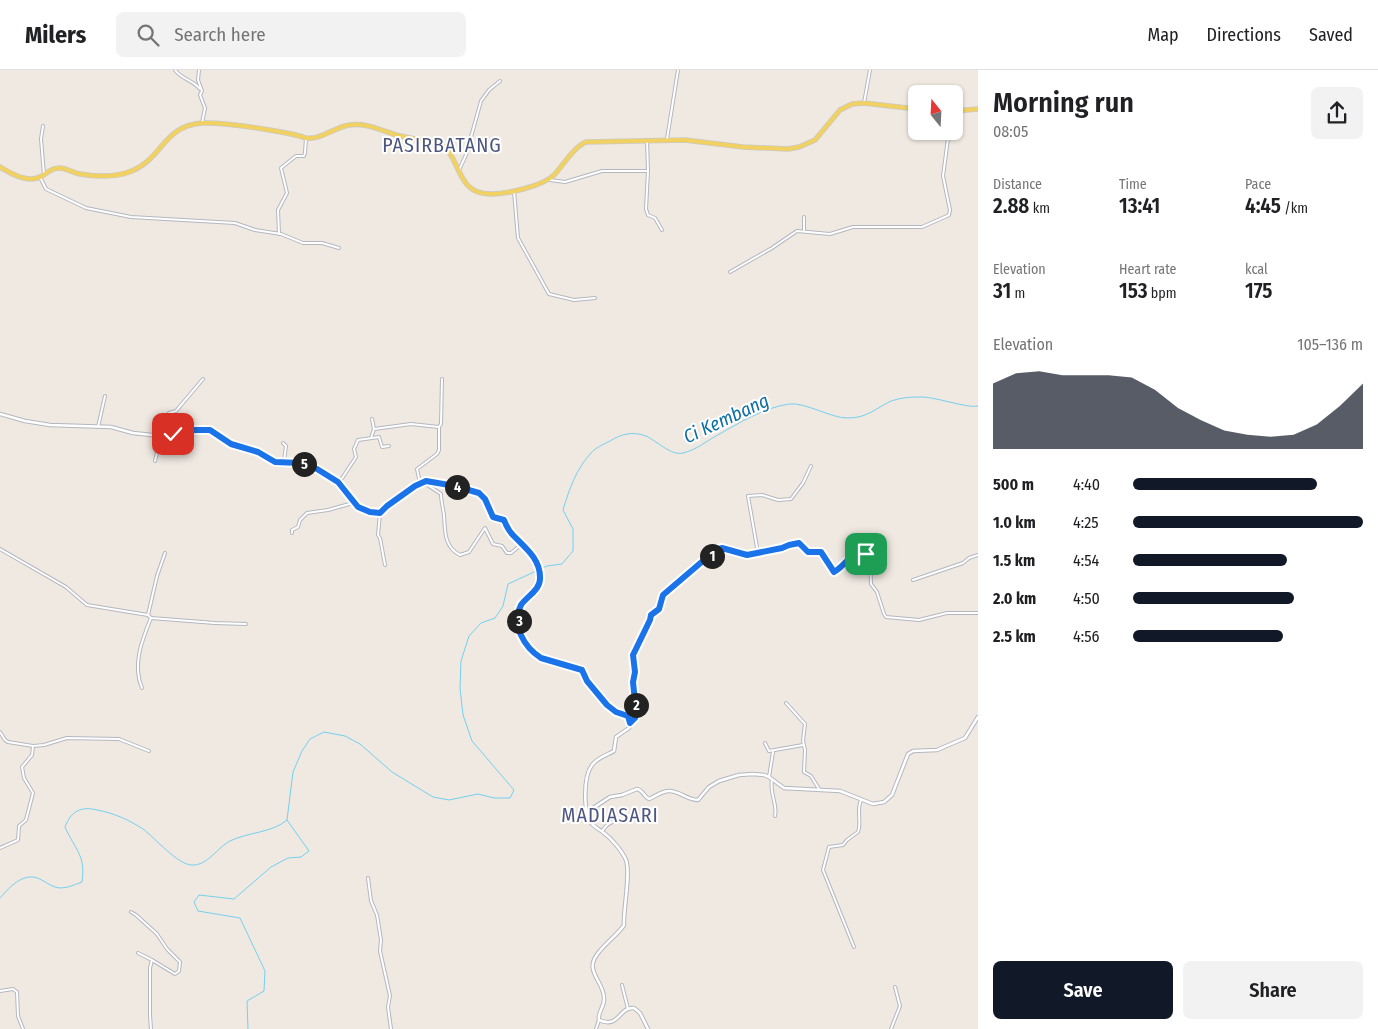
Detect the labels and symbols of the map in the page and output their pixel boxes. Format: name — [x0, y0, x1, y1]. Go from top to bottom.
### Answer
north arrow — [908, 85, 962, 140]
district label: PASIRBATANG — [382, 133, 502, 157]
water label: Ci Kembang — [680, 389, 773, 448]
pin — [152, 413, 194, 455]
pin: 5 — [292, 452, 316, 476]
pin: 4 — [444, 474, 470, 500]
pin — [845, 533, 887, 575]
pin: 1 — [700, 544, 724, 568]
pin: 3 — [506, 608, 532, 634]
pin: 2 — [624, 692, 648, 718]
district label: MADIASARI — [561, 803, 659, 827]

